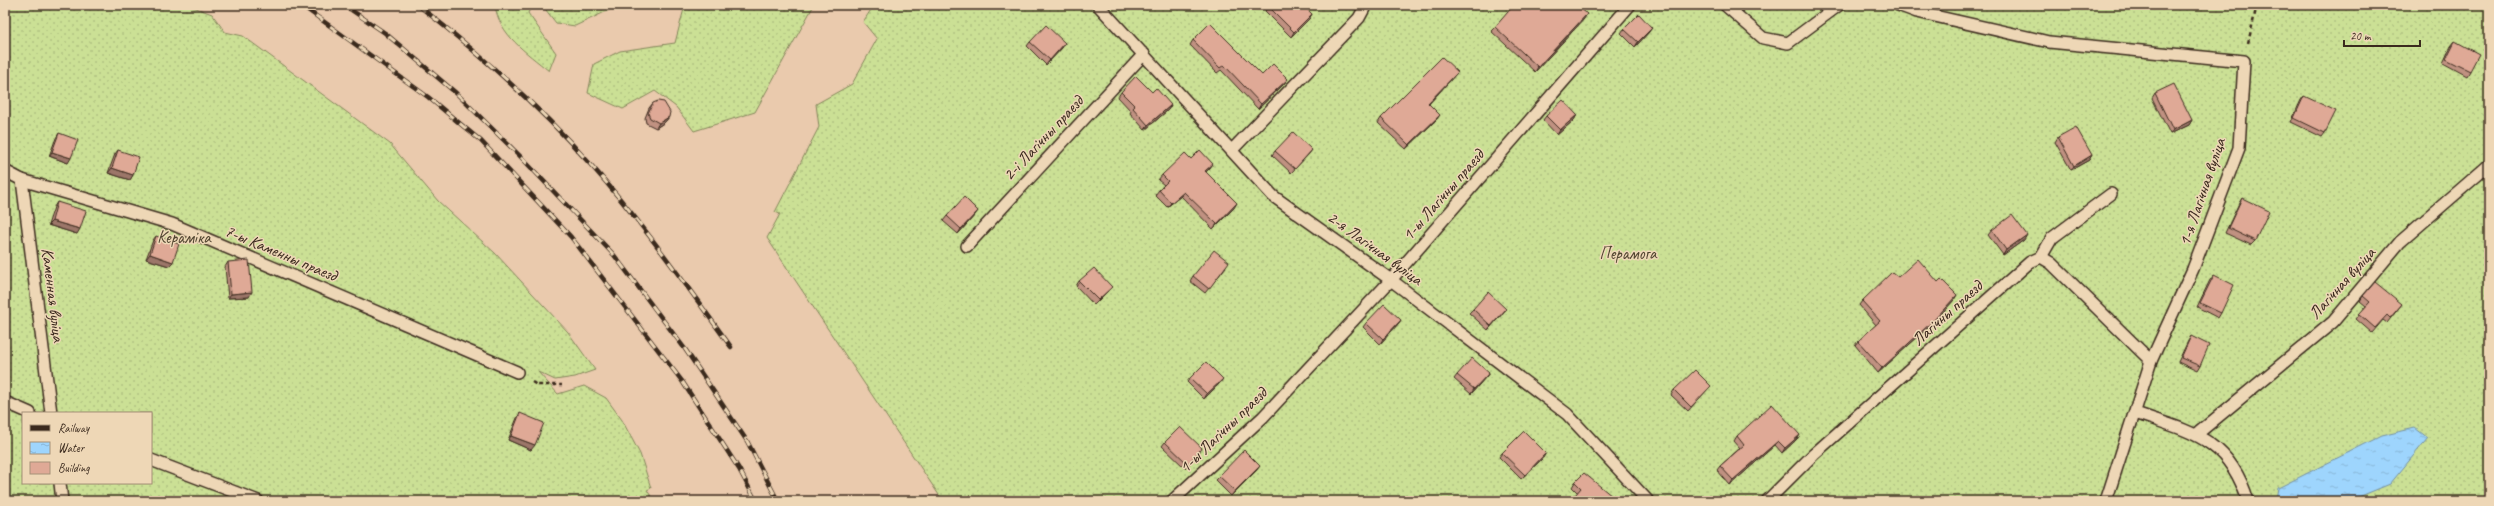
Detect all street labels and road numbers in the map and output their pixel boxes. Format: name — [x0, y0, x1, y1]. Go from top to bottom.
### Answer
street label: 2-і Лагічны праезд — [998, 90, 1089, 185]
street label: 1-я Лагічная вуліца — [2174, 134, 2231, 249]
street label: 1-ы Лагічны праезд — [1398, 143, 1490, 245]
street label: 2-я Лагічная вуліца — [1323, 206, 1428, 290]
street label: 7-ы Каменны праезд — [222, 220, 342, 287]
street label: Лагічная вуліца — [2304, 242, 2381, 323]
street label: Каменная вуліца — [37, 247, 69, 345]
street label: Лагічны праезд — [1907, 274, 1988, 350]
street label: 1-ы Лагічны праезд — [1175, 381, 1273, 477]

